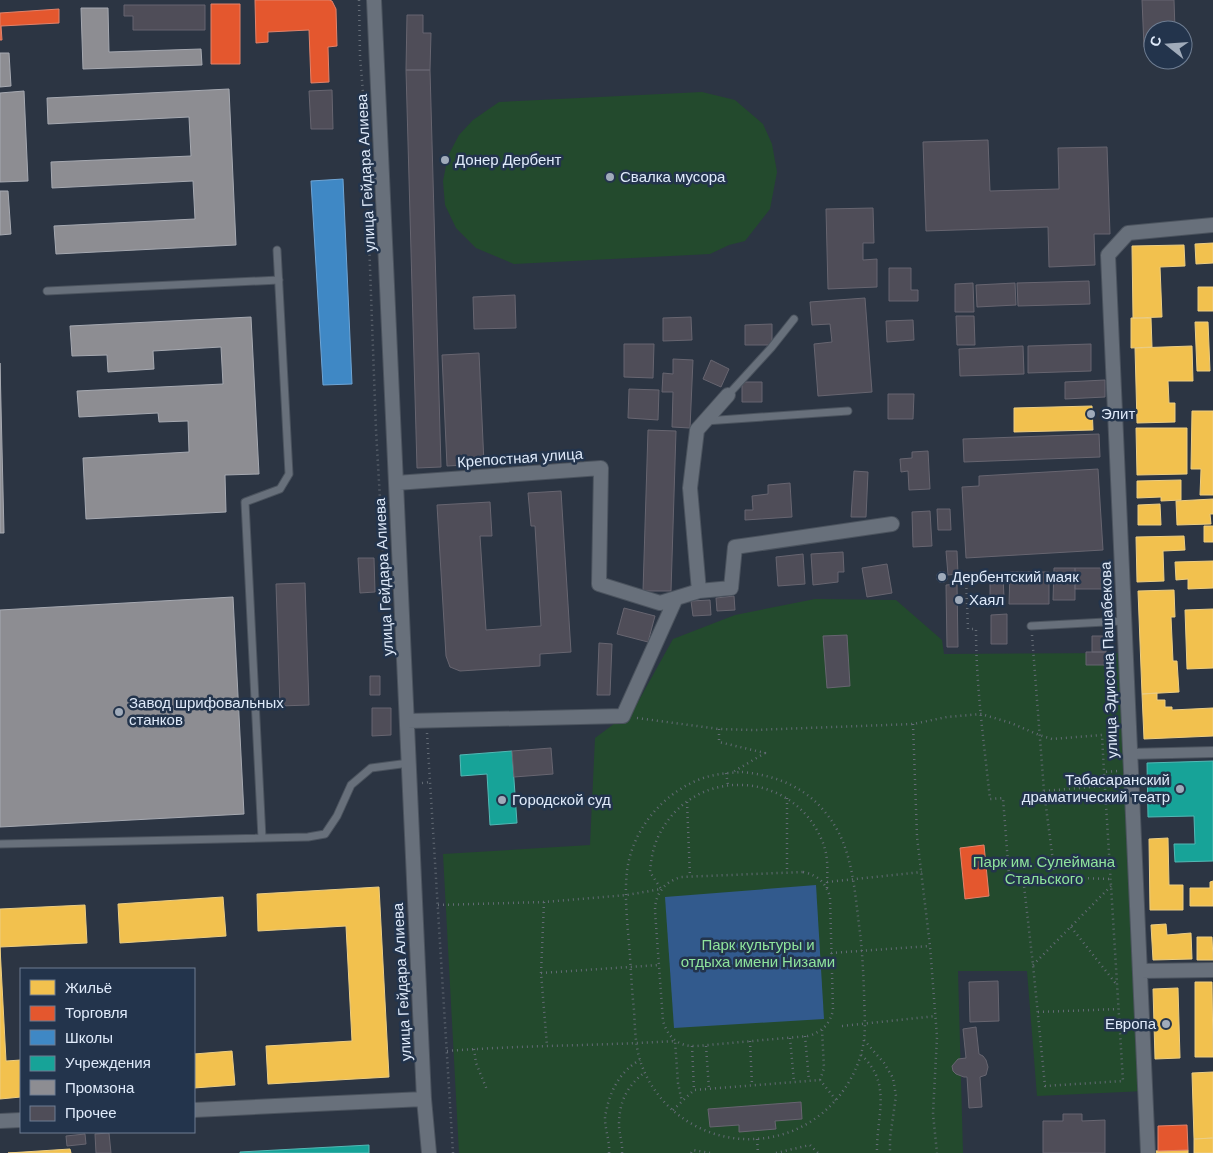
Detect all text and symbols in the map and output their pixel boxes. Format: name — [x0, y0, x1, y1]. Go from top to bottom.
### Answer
north arrow — [1143, 20, 1193, 70]
text: С — [1145, 34, 1166, 49]
street label: улица Гейдара Алиева — [352, 93, 380, 253]
place label: Донер Дербент — [455, 150, 562, 170]
marker: Донер Дербент — [439, 154, 451, 166]
place label: Свалка мусора — [620, 167, 726, 187]
marker: Свалка мусора — [604, 171, 616, 183]
place label: Элит — [1101, 404, 1135, 424]
marker: Элит — [1085, 408, 1097, 420]
street label: Крепостная улица — [456, 444, 584, 472]
street label: улица Гейдара Алиева — [370, 497, 398, 657]
street label: улица Эдисона Пашабекова — [1096, 561, 1122, 759]
place label: Дербентский маяк — [952, 567, 1079, 587]
marker: Дербентский маяк — [936, 571, 948, 583]
place label: Хаял — [969, 590, 1004, 610]
marker: Хаял — [953, 594, 965, 606]
place label: Завод шрифовальных станков — [129, 693, 284, 730]
marker: Завод шрифовальных станков — [113, 706, 125, 718]
place label: Табасаранский драматический театр — [1022, 770, 1170, 807]
marker: Табасаранский драматический театр — [1174, 783, 1186, 795]
place label: Городской суд — [512, 790, 611, 810]
marker: Городской суд — [496, 794, 508, 806]
park label: Парк им. Сулеймана Стальского — [973, 852, 1116, 889]
street label: улица Гейдара Алиева — [388, 902, 416, 1062]
park label: Парк культуры и отдыха имени Низами — [681, 935, 835, 972]
legend — [20, 968, 195, 1133]
text: Жильё — [65, 978, 112, 998]
text: Торговля — [65, 1003, 128, 1023]
place label: Европа — [1105, 1014, 1157, 1034]
marker: Европа — [1160, 1018, 1172, 1030]
text: Школы — [65, 1028, 113, 1048]
text: Учреждения — [65, 1053, 151, 1073]
text: Промзона — [65, 1078, 135, 1098]
text: Прочее — [65, 1103, 117, 1123]

